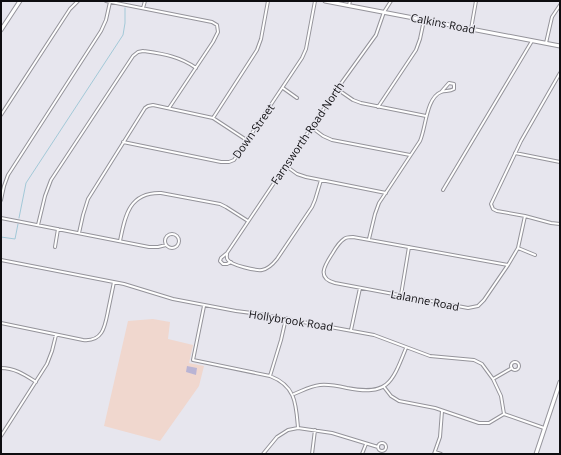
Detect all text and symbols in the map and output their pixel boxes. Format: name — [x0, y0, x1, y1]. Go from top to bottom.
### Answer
street label: Calkins Road — [409, 9, 477, 37]
street label: Farnsworth Road North — [267, 79, 347, 187]
street label: Down Street — [229, 101, 277, 161]
street label: Lalanne Road — [389, 286, 461, 314]
street label: Hollybrook Road — [248, 306, 334, 334]

